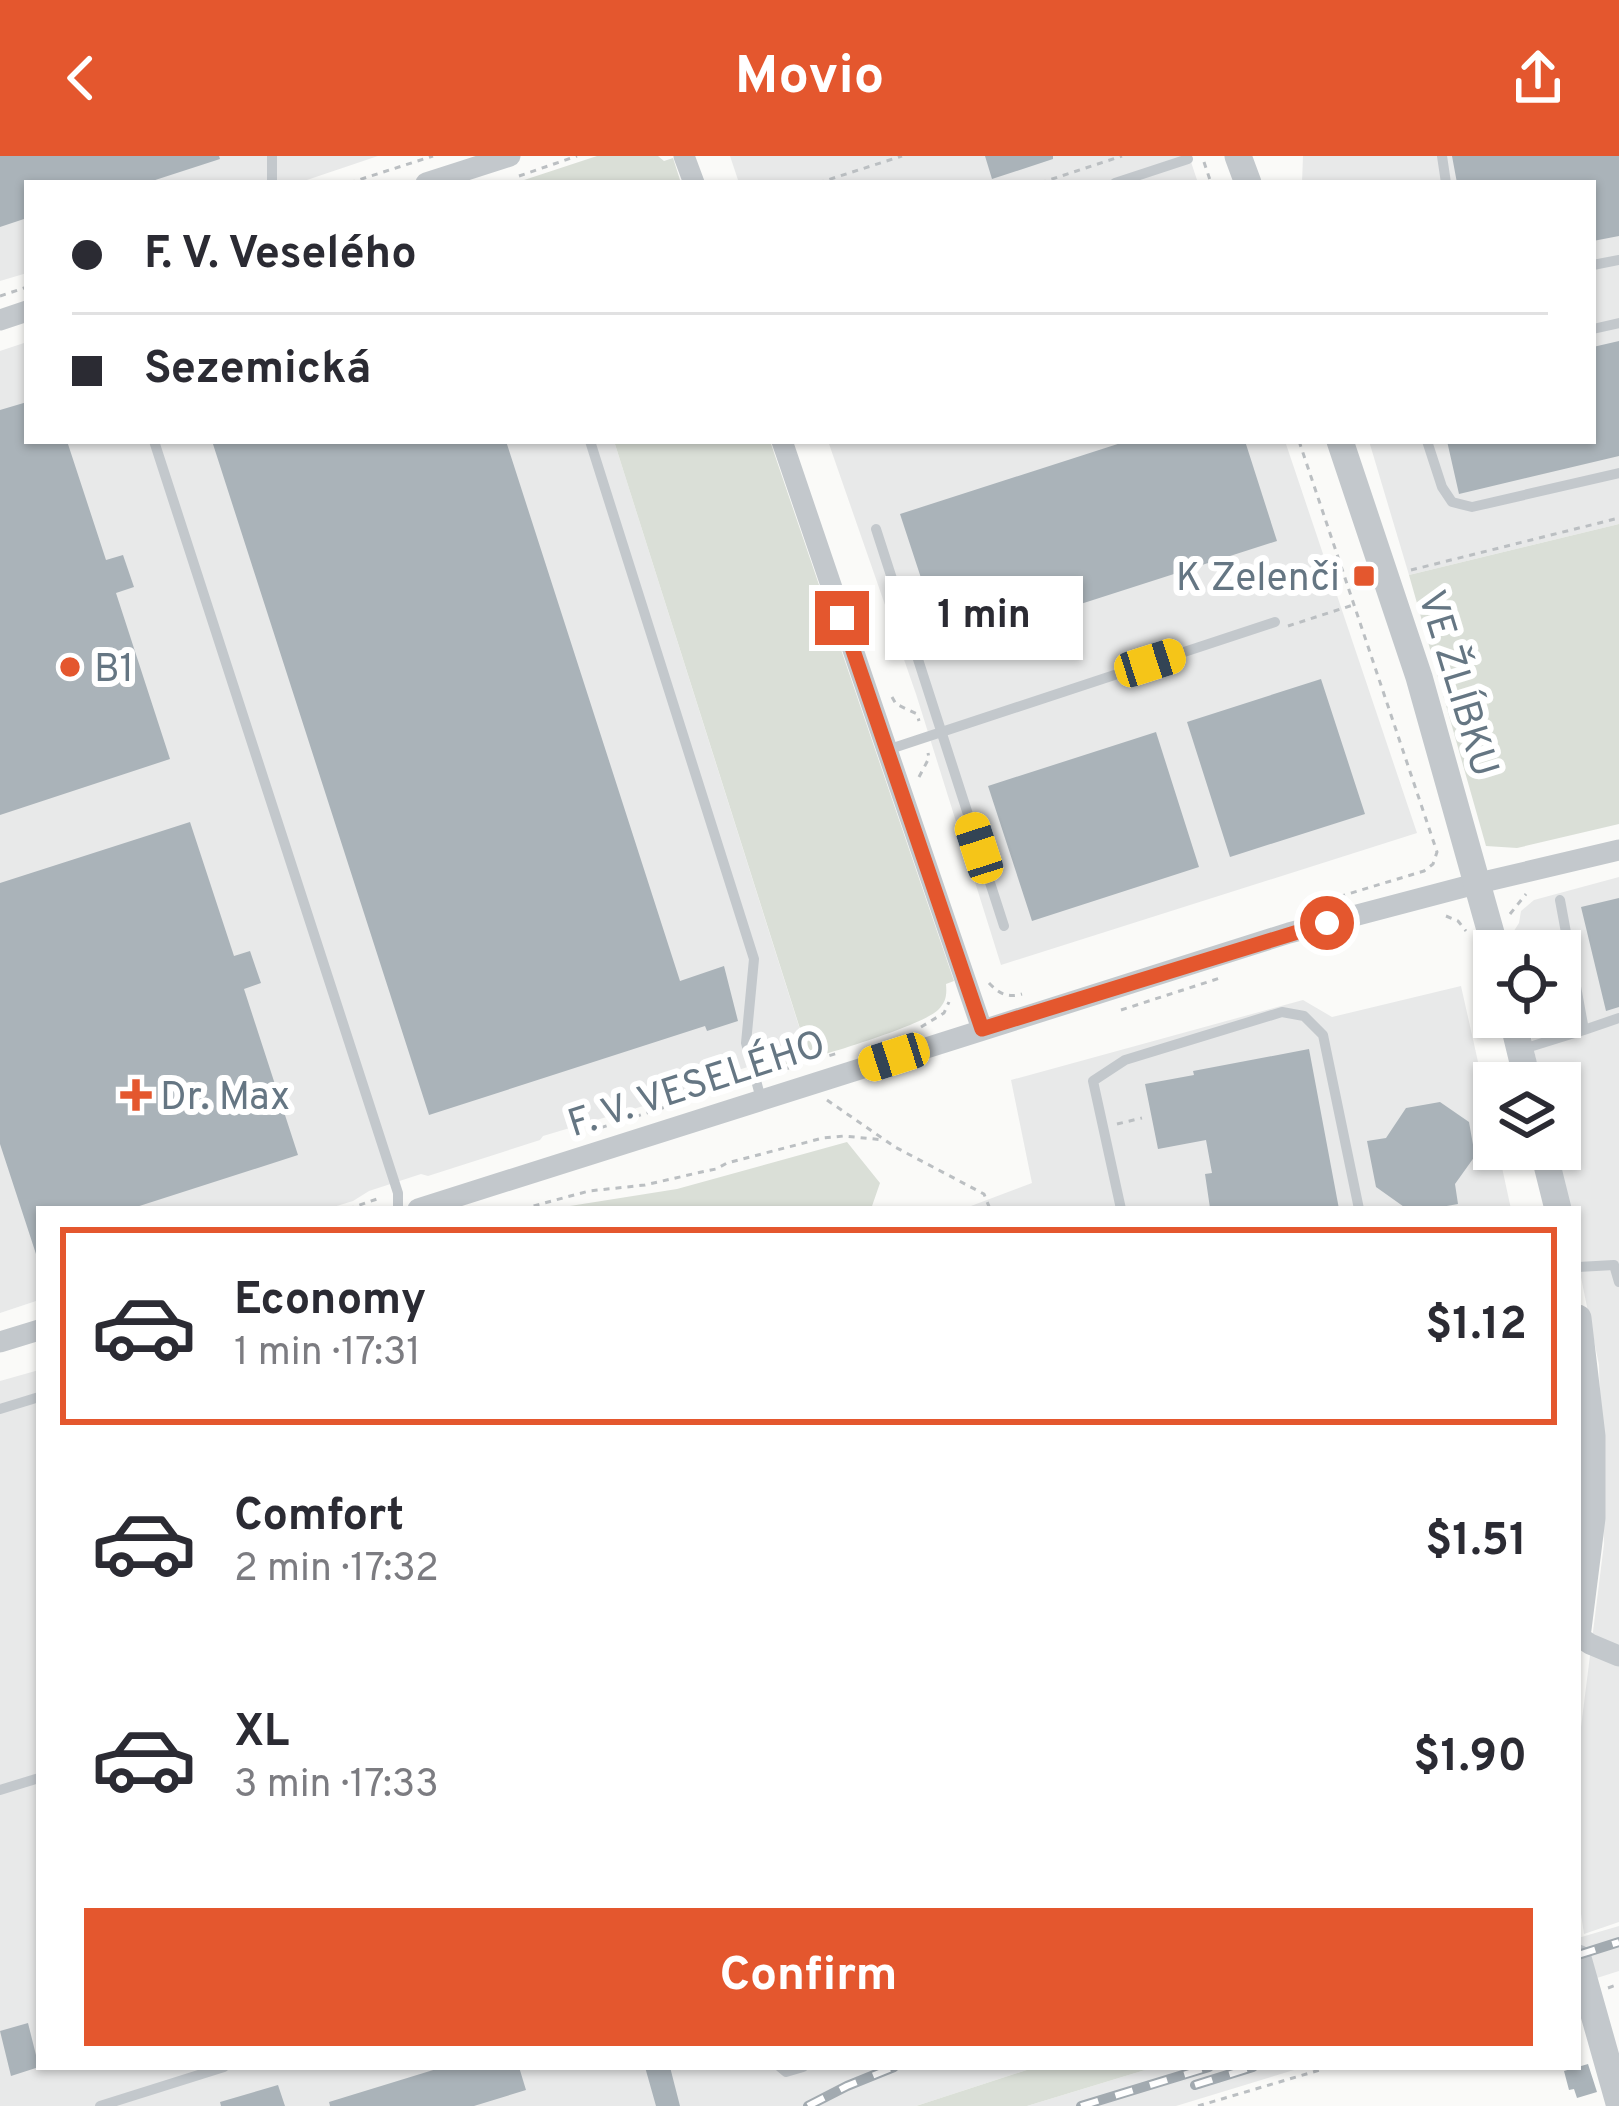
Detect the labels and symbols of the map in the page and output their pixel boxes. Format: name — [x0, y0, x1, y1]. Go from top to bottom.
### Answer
place label: K Zelenči — [1176, 556, 1340, 605]
marker: K Zelenči — [1351, 563, 1377, 589]
callout: 1 min — [884, 576, 1082, 660]
street label: VE ŽLÍBKU — [1404, 584, 1510, 783]
route end — [815, 591, 869, 645]
car — [1110, 635, 1190, 691]
place label: B1 — [94, 647, 134, 696]
marker: B1 — [57, 654, 83, 680]
car — [951, 808, 1007, 888]
route start — [1300, 896, 1354, 950]
street label: F. V. VESELÉHO — [562, 1019, 832, 1151]
car — [854, 1029, 934, 1085]
place label: Dr. Max — [160, 1075, 290, 1124]
marker: Dr. Max — [123, 1082, 149, 1108]

